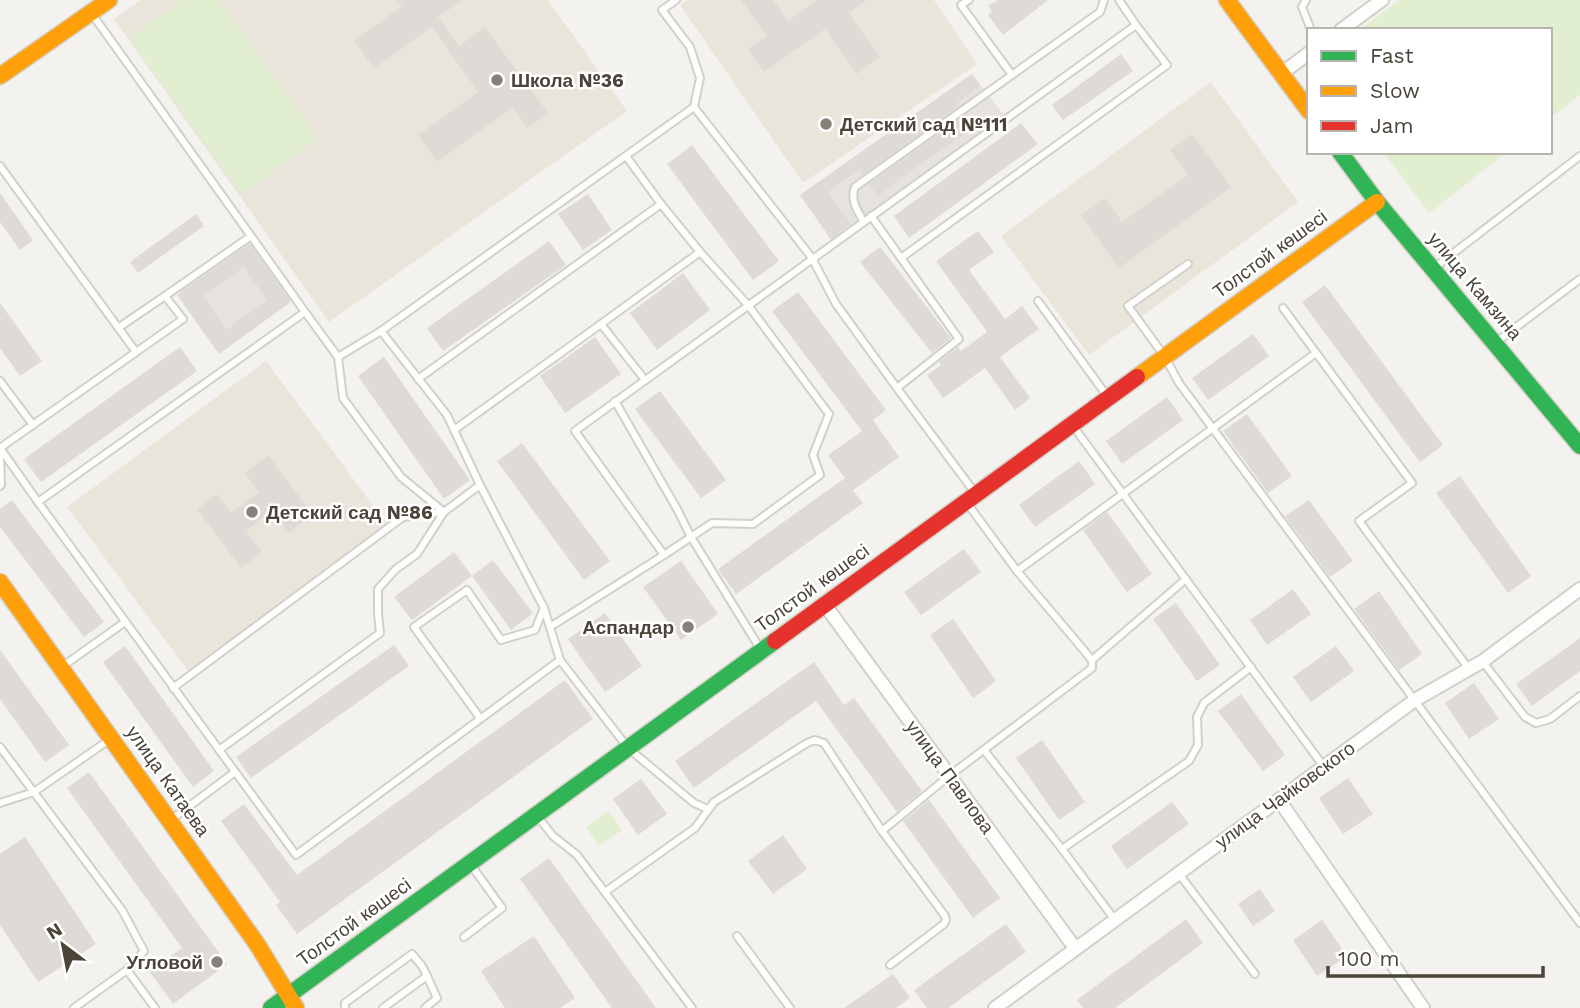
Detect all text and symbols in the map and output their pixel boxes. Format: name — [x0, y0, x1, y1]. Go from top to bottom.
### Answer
legend — [1307, 28, 1552, 154]
text: Fast — [1370, 43, 1414, 68]
place label: Школа №36 — [511, 69, 624, 92]
marker: Школа №36 — [489, 72, 505, 88]
text: Slow — [1370, 78, 1420, 103]
place label: Детский сад №111 — [840, 113, 1008, 136]
text: Jam — [1370, 113, 1413, 138]
marker: Детский сад №111 — [818, 116, 834, 132]
street label: Толстой көшесі — [1208, 205, 1332, 303]
street label: улица Камзина — [1423, 227, 1527, 345]
place label: Детский сад №86 — [266, 501, 433, 524]
marker: Детский сад №86 — [244, 504, 260, 520]
street label: Толстой көшесі — [750, 539, 874, 637]
place label: Аспандар — [582, 616, 674, 639]
marker: Аспандар — [680, 619, 696, 635]
street label: улица Павлова — [901, 716, 999, 839]
street label: улица Катаева — [121, 721, 215, 841]
street label: улица Чайковского — [1211, 737, 1359, 853]
street label: Толстой көшесі — [292, 873, 416, 971]
north arrow — [28, 910, 98, 980]
text: N — [42, 918, 66, 944]
scale bar — [1328, 934, 1543, 978]
text: 100 m — [1338, 946, 1400, 971]
place label: Угловой — [126, 951, 203, 974]
marker: Угловой — [209, 954, 225, 970]

